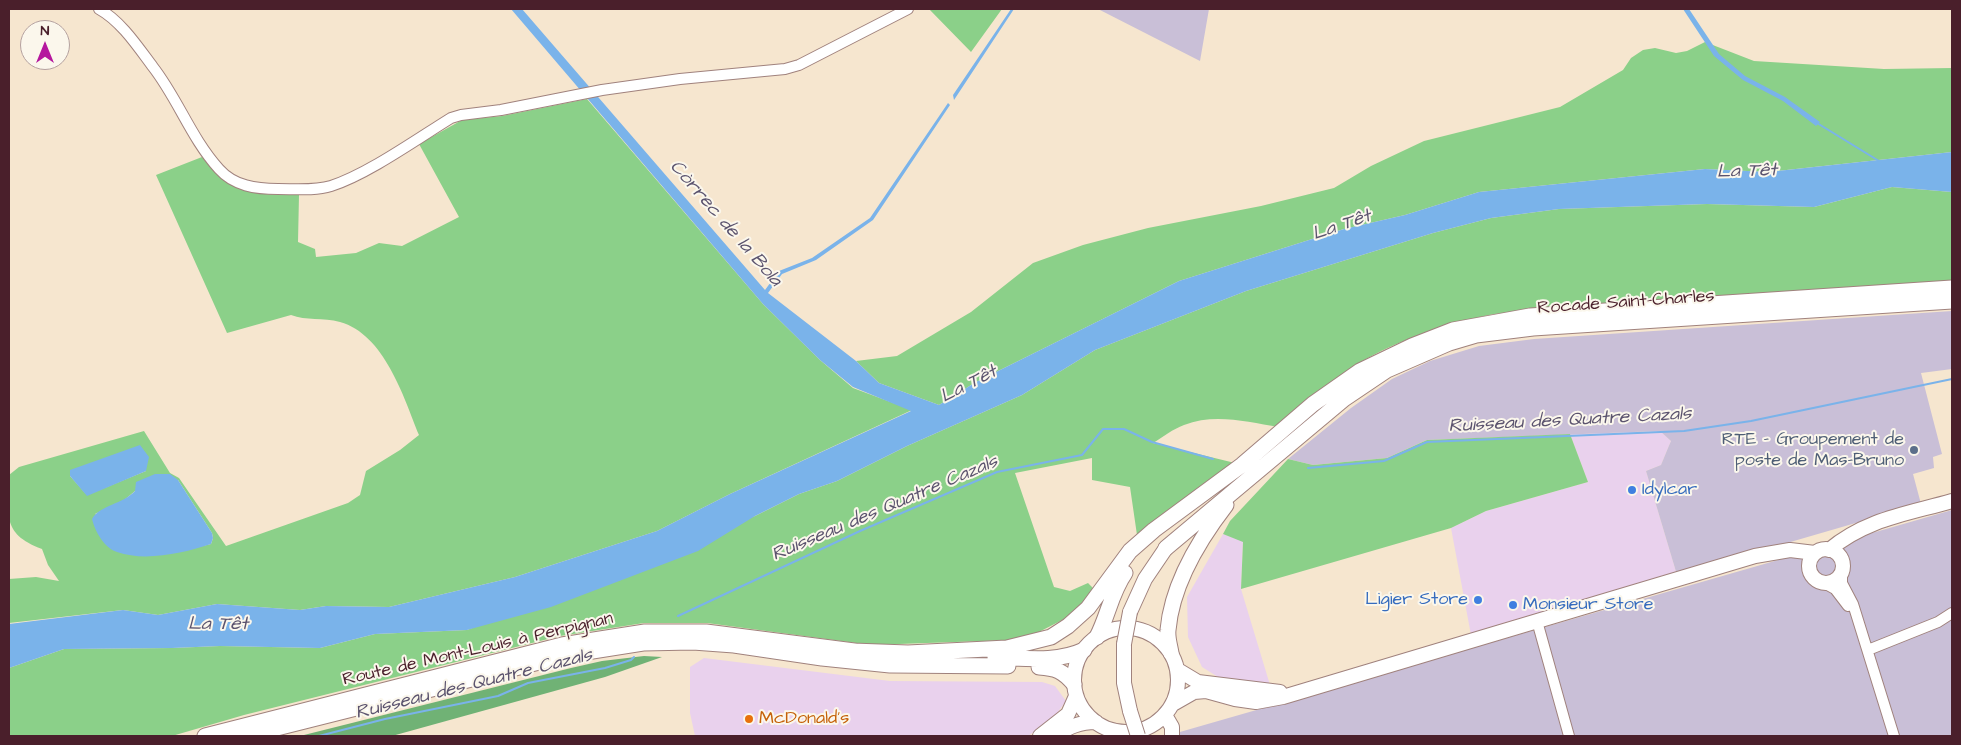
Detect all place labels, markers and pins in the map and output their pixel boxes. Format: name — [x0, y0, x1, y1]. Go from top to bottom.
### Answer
place label: RTE - Groupement de poste de Mas-Bruno — [1722, 429, 1904, 472]
marker: RTE - Groupement de poste de Mas-Bruno — [1908, 444, 1920, 456]
place label: Idylcar — [1642, 479, 1697, 501]
marker: Idylcar — [1626, 484, 1638, 496]
place label: Ligier Store — [1365, 589, 1468, 611]
marker: Ligier Store — [1472, 594, 1484, 606]
place label: Monsieur Store — [1523, 594, 1653, 616]
marker: Monsieur Store — [1507, 599, 1519, 611]
place label: McDonald's — [759, 708, 849, 730]
marker: McDonald's — [743, 713, 755, 725]

